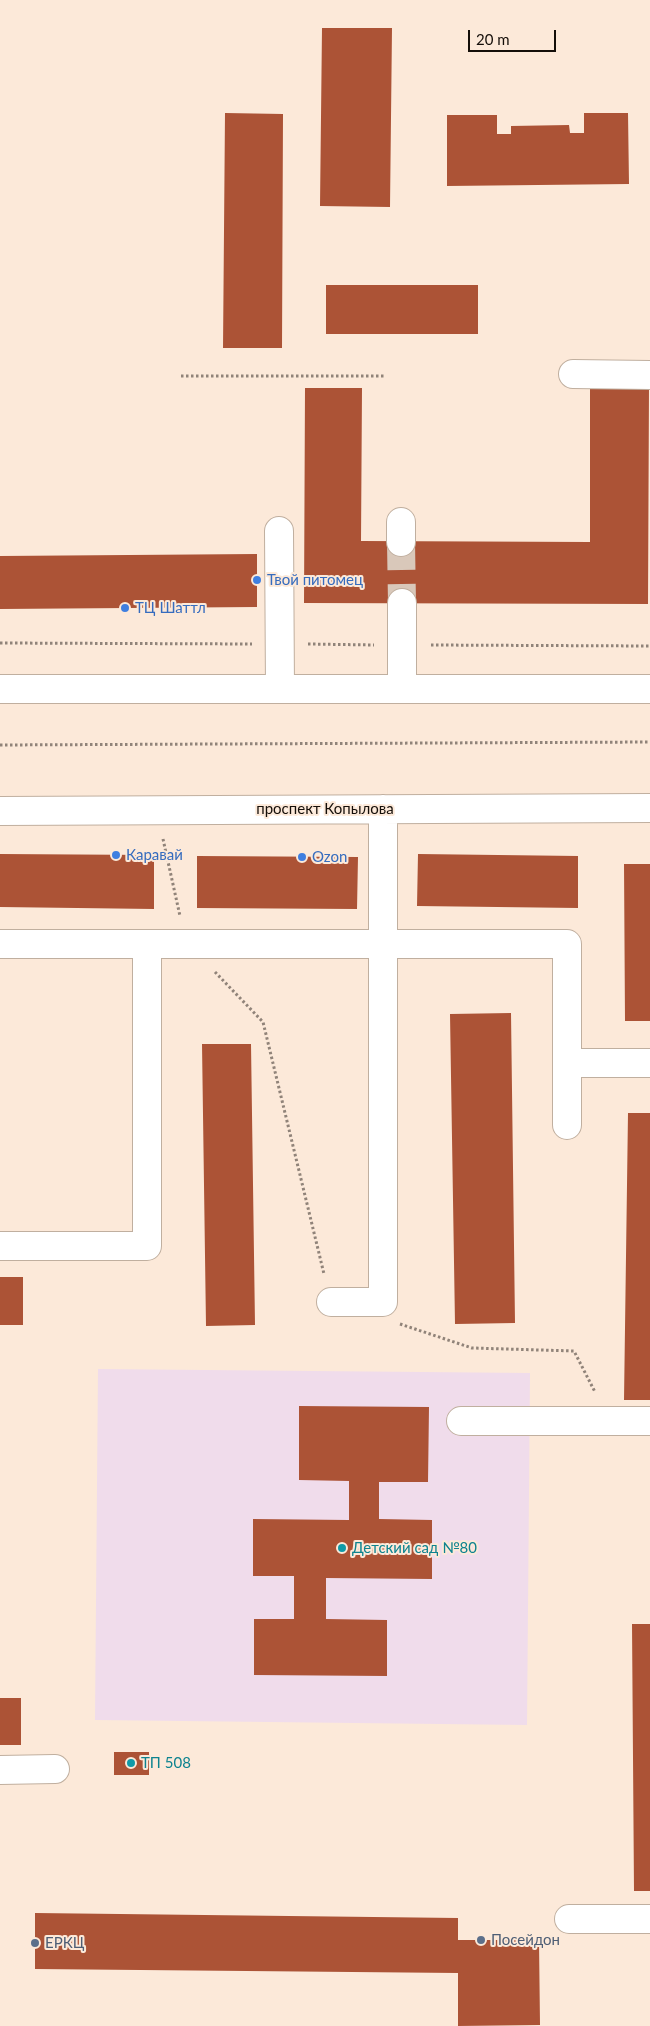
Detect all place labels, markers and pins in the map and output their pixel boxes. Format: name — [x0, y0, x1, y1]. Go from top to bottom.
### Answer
place label: Твой питомец — [267, 571, 363, 589]
marker: Твой питомец — [251, 574, 263, 586]
place label: ТЦ Шаттл — [135, 599, 206, 617]
marker: ТЦ Шаттл — [119, 602, 131, 614]
place label: Каравай — [126, 846, 183, 864]
place label: Ozon — [312, 848, 347, 866]
marker: Каравай — [110, 849, 122, 861]
marker: Ozon — [296, 851, 308, 863]
place label: Детский сад №80 — [352, 1539, 477, 1557]
marker: Детский сад №80 — [336, 1542, 348, 1554]
place label: ТП 508 — [141, 1754, 191, 1772]
marker: ТП 508 — [125, 1757, 137, 1769]
place label: Посейдон — [491, 1931, 560, 1949]
place label: ЕРКЦ — [45, 1934, 84, 1952]
marker: Посейдон — [475, 1934, 487, 1946]
marker: ЕРКЦ — [29, 1937, 41, 1949]

